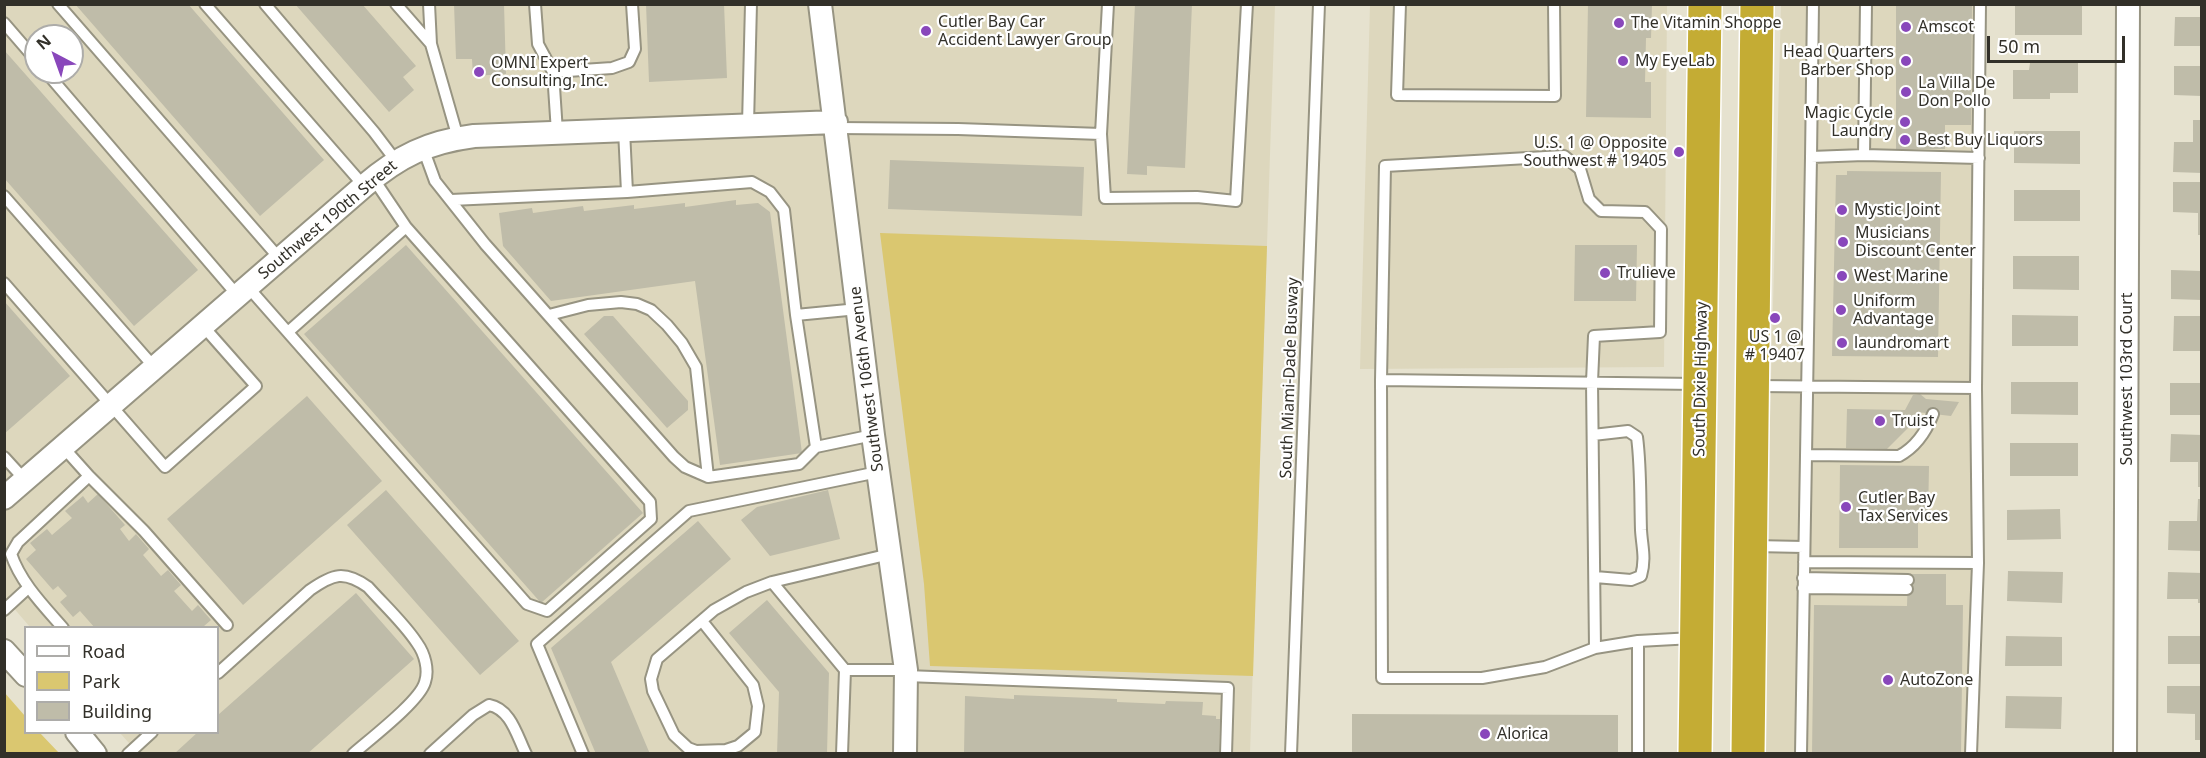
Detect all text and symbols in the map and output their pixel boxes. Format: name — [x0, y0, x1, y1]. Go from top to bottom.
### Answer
place label: Cutler Bay Car Accident Lawyer Group — [938, 12, 1112, 50]
place label: The Vitamin Shoppe — [1631, 13, 1782, 33]
marker: The Vitamin Shoppe — [1612, 16, 1626, 30]
place label: Amscot — [1918, 17, 1974, 37]
marker: Amscot — [1899, 20, 1913, 34]
north arrow — [24, 24, 84, 84]
marker: Cutler Bay Car Accident Lawyer Group — [919, 24, 933, 38]
scale bar — [1990, 24, 2128, 62]
text: N — [31, 29, 56, 55]
text: 50 m — [1998, 34, 2040, 58]
place label: Head Quarters Barber Shop — [1783, 42, 1894, 80]
place label: My EyeLab — [1635, 51, 1715, 71]
place label: OMNI Expert Consulting, Inc. — [491, 53, 608, 91]
marker: My EyeLab — [1616, 54, 1630, 68]
marker: Head Quarters Barber Shop — [1899, 54, 1913, 68]
marker: OMNI Expert Consulting, Inc. — [472, 65, 486, 79]
place label: La Villa De Don Pollo — [1918, 73, 1995, 111]
marker: La Villa De Don Pollo — [1899, 85, 1913, 99]
place label: Magic Cycle Laundry — [1805, 103, 1893, 141]
marker: Magic Cycle Laundry — [1898, 115, 1912, 129]
place label: Best Buy Liquors — [1917, 130, 2043, 150]
place label: U.S. 1 @ Opposite Southwest # 19405 — [1524, 133, 1667, 171]
marker: Best Buy Liquors — [1898, 133, 1912, 147]
marker: U.S. 1 @ Opposite Southwest # 19405 — [1672, 145, 1686, 159]
street label: Southwest 190th Street — [255, 156, 401, 284]
place label: Mystic Joint — [1854, 200, 1940, 220]
marker: Mystic Joint — [1835, 203, 1849, 217]
place label: Musicians Discount Center — [1855, 223, 1976, 261]
marker: Musicians Discount Center — [1836, 235, 1850, 249]
place label: Trulieve — [1617, 263, 1676, 283]
marker: Trulieve — [1598, 266, 1612, 280]
place label: West Marine — [1854, 266, 1948, 286]
marker: West Marine — [1835, 269, 1849, 283]
street label: South Miami-Dade Busway — [1277, 277, 1303, 479]
street label: Southwest 106th Avenue — [846, 285, 888, 473]
place label: Uniform Advantage — [1853, 291, 1934, 329]
street label: Southwest 103rd Court — [2117, 292, 2137, 466]
street label: South Dixie Highway — [1690, 301, 1712, 457]
marker: Uniform Advantage — [1834, 303, 1848, 317]
marker: US 1 @ # 19407 — [1768, 311, 1782, 325]
place label: US 1 @ # 19407 — [1745, 327, 1805, 365]
place label: laundromart — [1854, 333, 1949, 353]
marker: laundromart — [1835, 336, 1849, 350]
place label: Truist — [1892, 411, 1934, 431]
marker: Truist — [1873, 414, 1887, 428]
place label: Cutler Bay Tax Services — [1858, 488, 1948, 526]
marker: Cutler Bay Tax Services — [1839, 500, 1853, 514]
legend — [24, 626, 219, 734]
text: Road — [82, 639, 125, 663]
text: Park — [82, 669, 120, 693]
place label: AutoZone — [1900, 670, 1973, 690]
marker: AutoZone — [1881, 673, 1895, 687]
text: Building — [82, 699, 152, 723]
place label: Alorica — [1497, 724, 1548, 744]
marker: Alorica — [1478, 727, 1492, 741]

